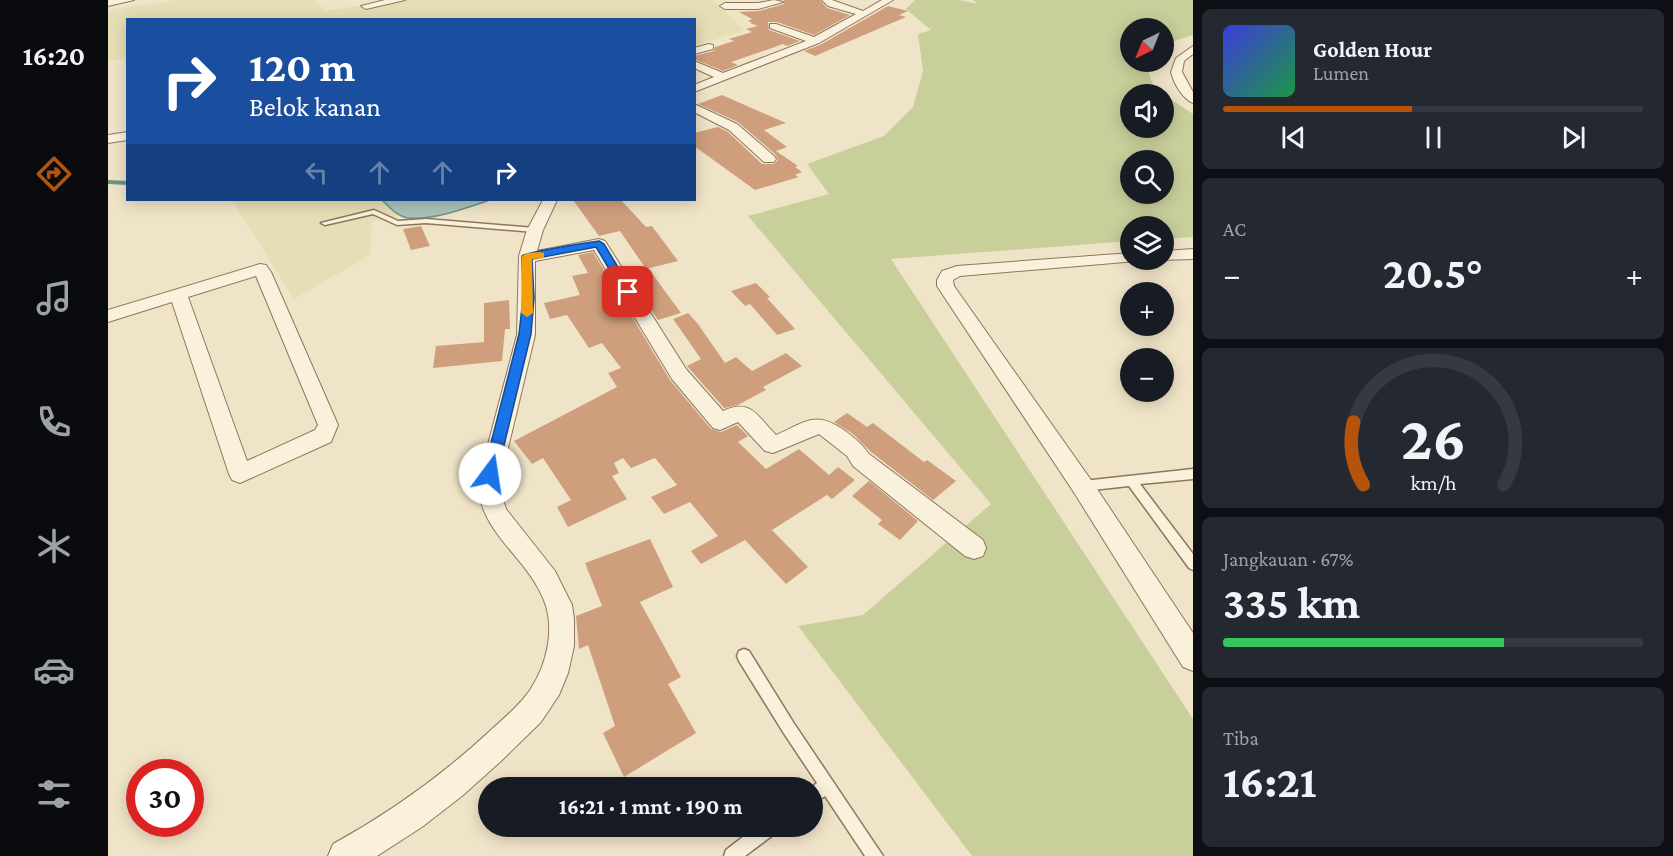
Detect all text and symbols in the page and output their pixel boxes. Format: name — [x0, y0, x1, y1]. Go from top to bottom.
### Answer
north arrow — [1120, 18, 1174, 72]
map controls — [1120, 18, 1174, 402]
text: Golden Hour — [1313, 37, 1432, 62]
text: 16:20 — [23, 41, 85, 71]
icon: right — [150, 42, 228, 120]
text: 120 m — [249, 43, 355, 90]
text: Lumen — [1313, 62, 1369, 84]
button: sound — [1120, 84, 1174, 138]
text: Belok kanan — [249, 92, 381, 122]
icon: previous — [1277, 121, 1310, 154]
icon: pause — [1417, 121, 1450, 154]
icon: next — [1557, 121, 1590, 154]
button: search — [1120, 150, 1174, 204]
icon: directions — [33, 153, 75, 195]
icon: left — [300, 156, 333, 189]
icon: ahead — [363, 156, 396, 189]
icon: ahead — [426, 156, 459, 189]
icon: right — [489, 156, 522, 189]
button: layers — [1120, 216, 1174, 270]
text: AC — [1223, 218, 1246, 240]
text: 20.5° — [1383, 248, 1483, 298]
text: − — [1223, 256, 1240, 293]
text: + — [1626, 256, 1643, 293]
pin — [602, 266, 653, 317]
icon: arrive — [611, 275, 644, 308]
icon: music — [33, 277, 75, 319]
button: + — [1120, 282, 1174, 336]
button: − — [1120, 348, 1174, 402]
icon: phone — [33, 401, 75, 443]
text: 26 — [1400, 403, 1466, 472]
position arrow — [458, 442, 522, 506]
text: km/h — [1410, 471, 1457, 495]
icon: climate — [33, 525, 75, 567]
text: Jangkauan · 67% — [1223, 548, 1354, 570]
text: 335 km — [1223, 578, 1360, 628]
icon: car — [33, 649, 75, 691]
text: Tiba — [1223, 727, 1259, 749]
text: 16:21 — [1223, 757, 1317, 807]
speed limit sign: 30 — [126, 759, 204, 837]
icon: filters — [33, 773, 75, 815]
text: 16:21 · 1 mnt · 190 m — [559, 794, 742, 819]

